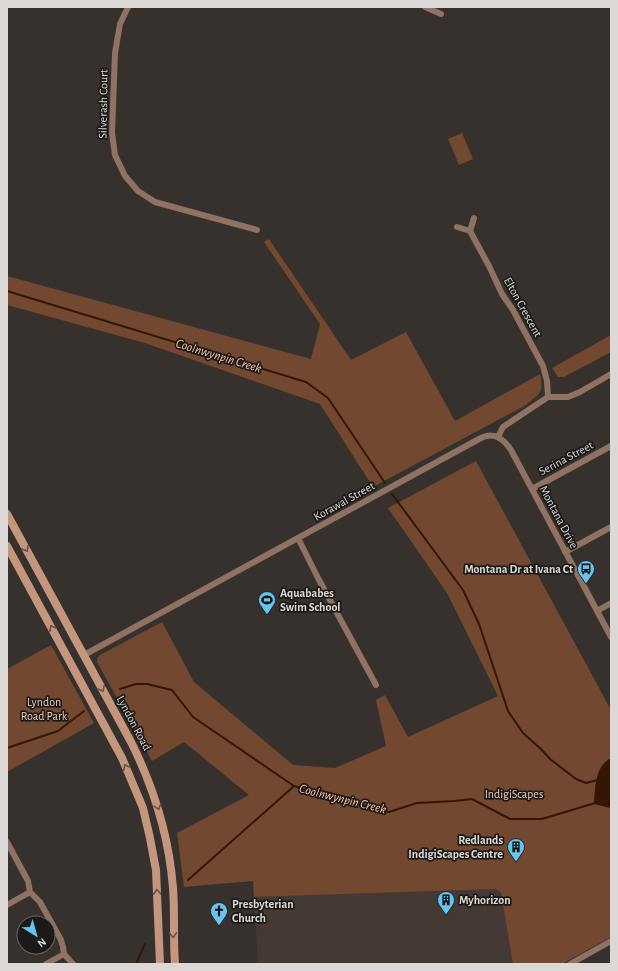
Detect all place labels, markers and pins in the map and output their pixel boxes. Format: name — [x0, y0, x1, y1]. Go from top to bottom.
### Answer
bus stop icon: Montana Dr at Ivana Ct — [576, 559, 596, 584]
place label: Montana Dr at Ivana Ct — [464, 563, 573, 575]
place label: Aquababes Swim School — [280, 587, 341, 613]
sports icon: Aquababes Swim School — [257, 590, 277, 615]
place label: Redlands IndigiScapes Centre — [408, 834, 503, 860]
building icon: Redlands IndigiScapes Centre — [506, 837, 526, 862]
building icon: Myhorizon — [436, 890, 456, 915]
place label: Myhorizon — [459, 894, 511, 907]
place label: Presbyterian Church — [232, 898, 294, 924]
church icon: Presbyterian Church — [209, 901, 229, 926]

